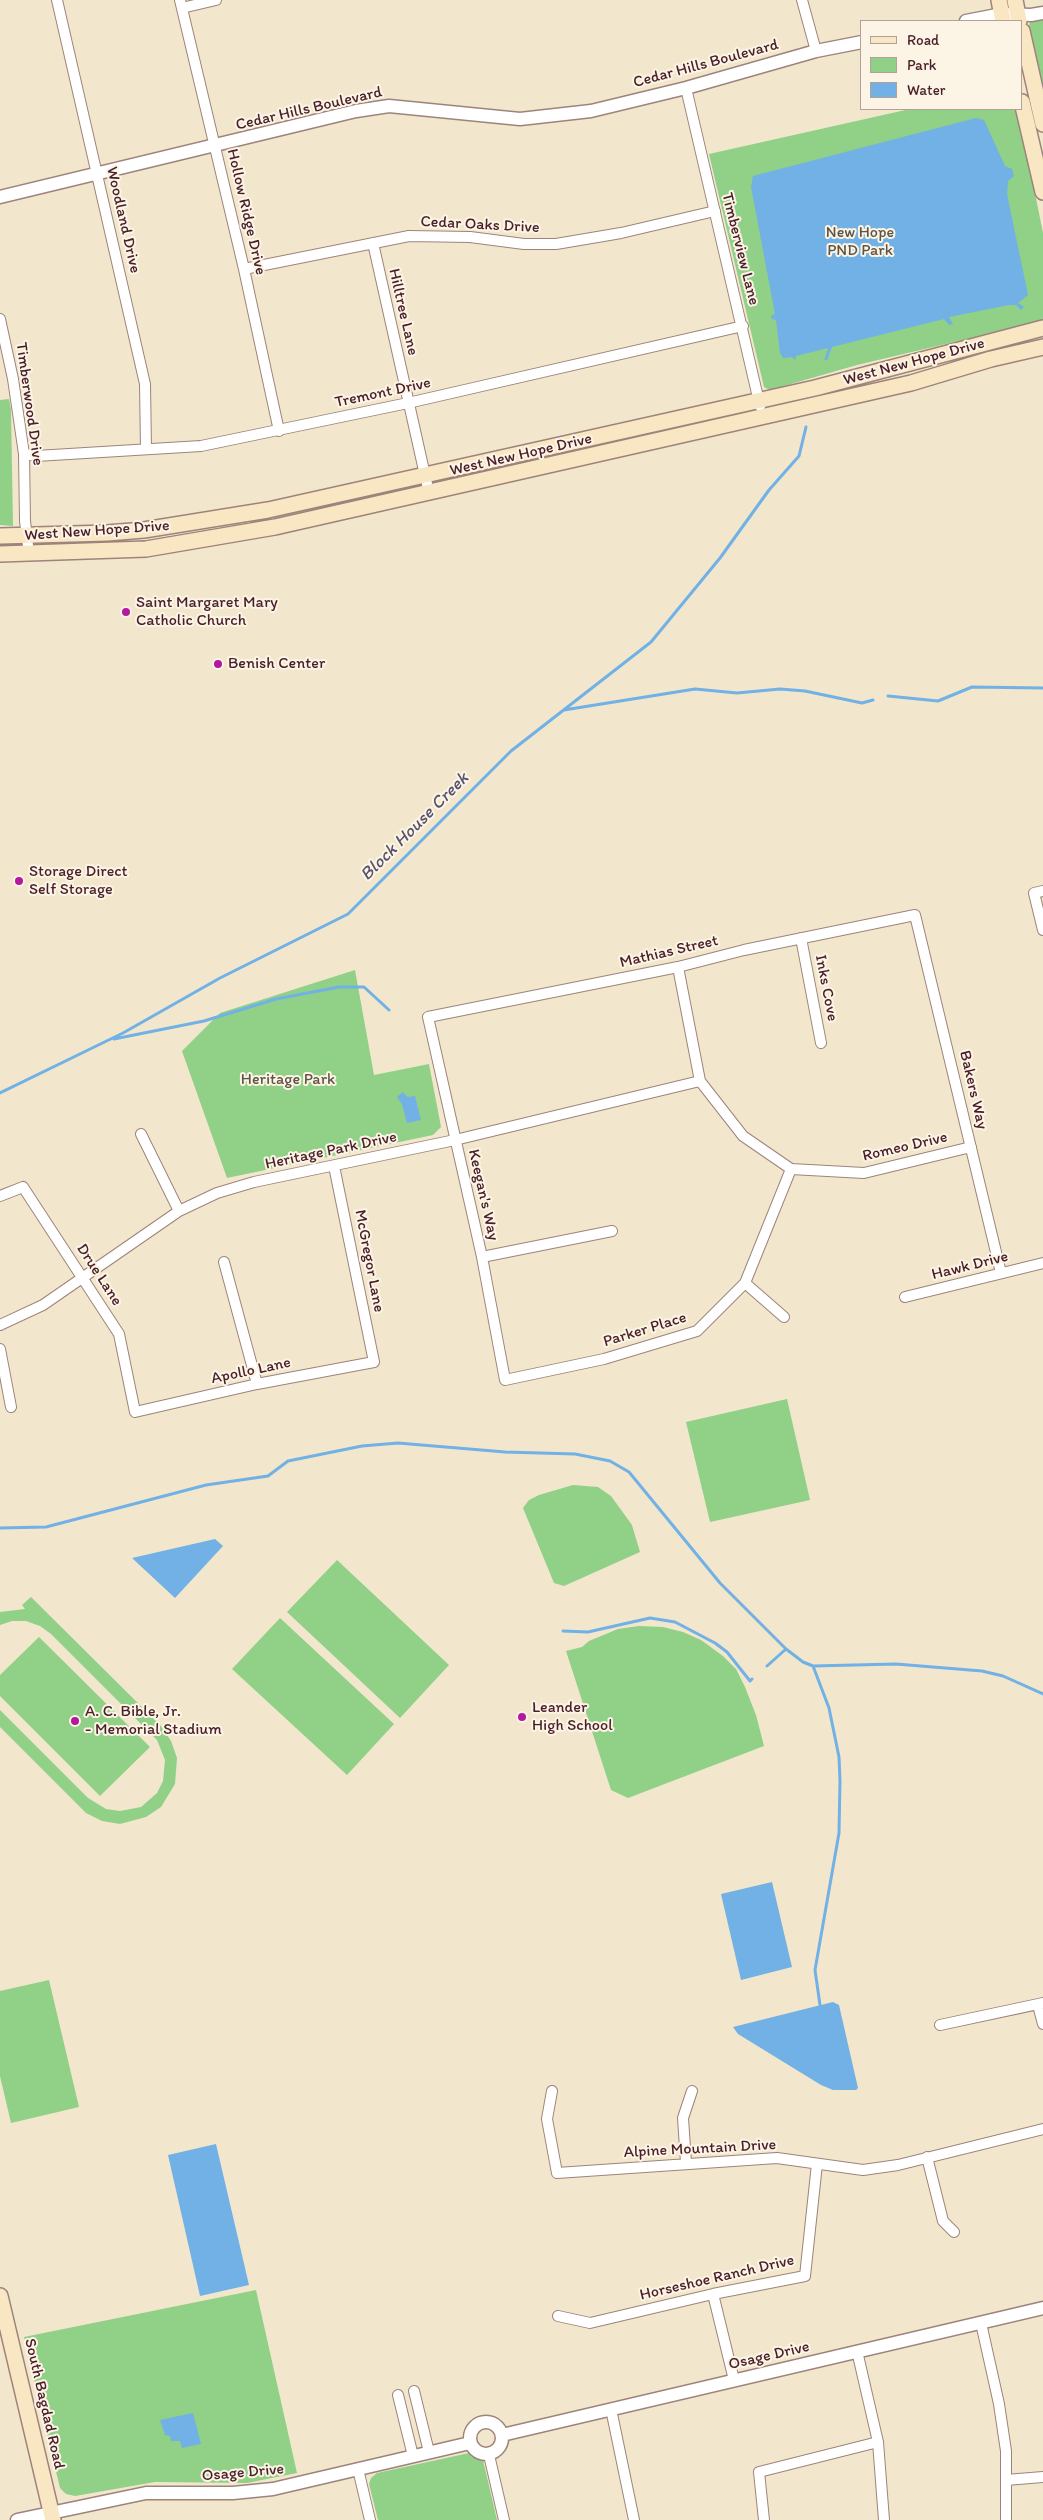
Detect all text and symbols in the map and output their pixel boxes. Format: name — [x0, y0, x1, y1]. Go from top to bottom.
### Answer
legend — [860, 20, 1023, 110]
text: Road — [907, 31, 939, 49]
street label: Cedar Hills Boulevard — [631, 35, 781, 93]
text: Park — [907, 56, 937, 74]
text: Water — [907, 81, 945, 99]
street label: Cedar Hills Boulevard — [234, 83, 384, 135]
street label: Hollow Ridge Drive — [222, 147, 270, 277]
street label: Woodland Drive — [101, 165, 145, 275]
street label: Timberview Lane — [717, 191, 763, 307]
street label: Cedar Oaks Drive — [420, 212, 540, 238]
park label: New Hope PND Park — [826, 223, 894, 261]
street label: Hilltree Lane — [384, 267, 422, 357]
street label: West New Hope Drive — [841, 334, 987, 390]
street label: Timberwood Drive — [11, 341, 47, 467]
street label: Tremont Drive — [333, 373, 433, 413]
street label: West New Hope Drive — [448, 429, 594, 481]
street label: West New Hope Drive — [24, 516, 170, 546]
place label: Saint Margaret Mary Catholic Church — [136, 593, 278, 631]
marker: Saint Margaret Mary Catholic Church — [120, 606, 132, 618]
place label: Benish Center — [228, 654, 325, 674]
marker: Benish Center — [212, 658, 224, 670]
water label: Block House Creek — [356, 768, 474, 886]
place label: Storage Direct Self Storage — [29, 862, 128, 900]
marker: Storage Direct Self Storage — [13, 875, 25, 887]
street label: Mathias Street — [618, 931, 720, 973]
street label: Inks Cove — [810, 953, 842, 1023]
street label: Bakers Way — [955, 1049, 991, 1131]
park label: Heritage Park — [241, 1070, 335, 1090]
street label: Heritage Park Drive — [263, 1128, 399, 1174]
street label: Romeo Drive — [861, 1128, 949, 1166]
street label: Keegan's Way — [463, 1148, 503, 1242]
street label: McGregor Lane — [350, 1208, 388, 1314]
street label: Drue Lane — [72, 1240, 126, 1310]
street label: Hawk Drive — [930, 1247, 1010, 1285]
street label: Parker Place — [601, 1308, 689, 1352]
street label: Apollo Lane — [210, 1353, 292, 1389]
place label: Leander High School — [532, 1698, 613, 1736]
place label: A. C. Bible, Jr. - Memorial Stadium — [85, 1702, 222, 1740]
marker: Leander High School — [516, 1711, 528, 1723]
marker: A. C. Bible, Jr. - Memorial Stadium — [69, 1715, 81, 1727]
street label: Alpine Mountain Drive — [623, 2135, 777, 2163]
street label: Horseshoe Ranch Drive — [638, 2251, 796, 2305]
street label: South Bagdad Road — [20, 2337, 68, 2471]
street label: Osage Drive — [727, 2337, 811, 2375]
street label: Osage Drive — [201, 2460, 285, 2486]

